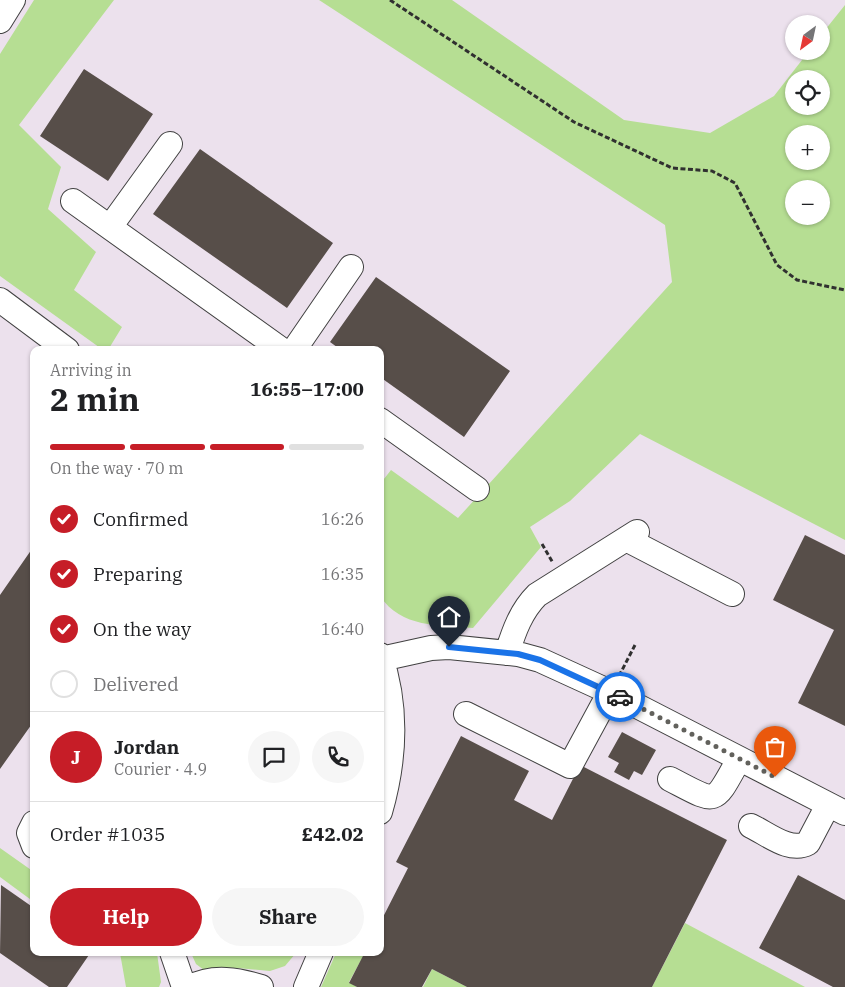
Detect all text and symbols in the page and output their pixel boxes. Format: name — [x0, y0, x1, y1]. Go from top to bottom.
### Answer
north arrow — [785, 15, 830, 60]
map controls — [785, 15, 830, 225]
button: locate — [785, 70, 830, 115]
button: + — [785, 125, 830, 170]
button: − — [785, 180, 830, 225]
text: Arriving in — [50, 360, 132, 380]
text: 16:55–17:00 — [250, 377, 364, 401]
text: 2 min — [50, 378, 140, 420]
text: On the way · 70 m — [50, 458, 184, 478]
icon: check — [50, 505, 78, 533]
text: Confirmed — [93, 507, 188, 531]
text: 16:26 — [321, 509, 364, 529]
icon: check — [50, 560, 78, 588]
text: Preparing — [93, 562, 182, 586]
text: 16:35 — [321, 564, 364, 584]
pin — [428, 596, 470, 647]
icon: home — [435, 603, 463, 631]
icon: check — [50, 615, 78, 643]
text: On the way — [93, 617, 191, 641]
text: 16:40 — [321, 619, 364, 639]
text: Delivered — [93, 672, 179, 696]
courier — [595, 672, 645, 722]
icon: car — [606, 683, 634, 711]
pin — [754, 726, 796, 777]
button: chat — [248, 731, 300, 783]
button: phone — [312, 731, 364, 783]
icon: bag — [761, 733, 789, 761]
text: Jordan — [114, 735, 179, 759]
text: J — [71, 745, 81, 769]
text: Courier · 4.9 — [114, 759, 207, 779]
text: Order #1035 — [50, 822, 165, 846]
text: £42.02 — [302, 822, 364, 846]
button: Help — [50, 888, 202, 946]
button: Share — [212, 888, 364, 946]

